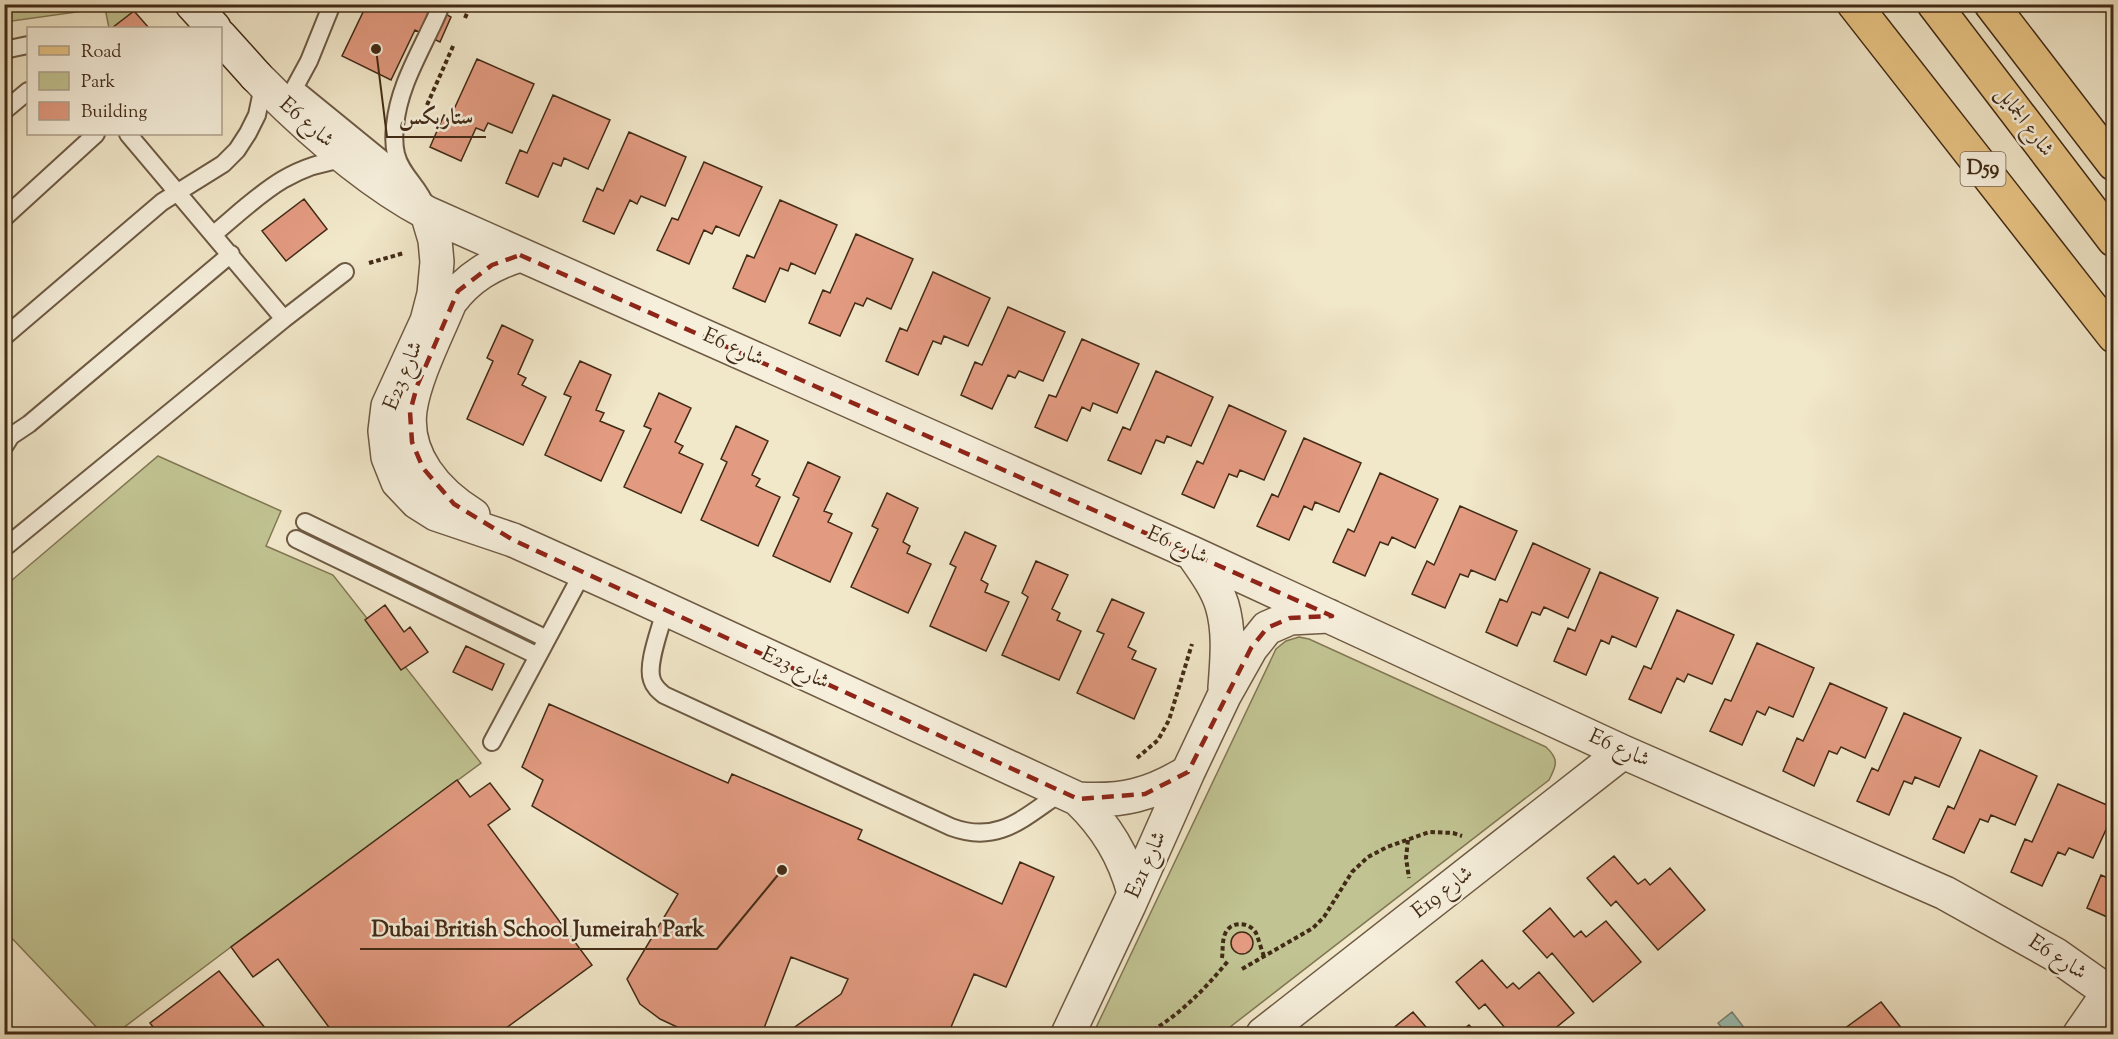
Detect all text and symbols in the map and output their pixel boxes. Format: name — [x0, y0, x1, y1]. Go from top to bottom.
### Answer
legend — [27, 27, 222, 135]
text: Road — [81, 40, 121, 66]
text: Park — [81, 70, 116, 96]
street label: شارع الجمايل — [1987, 80, 2060, 164]
street label: E6 شارع — [271, 91, 340, 156]
callout: ستاربكس — [387, 97, 486, 137]
text: Building — [81, 100, 147, 126]
text: ستاربكس — [399, 103, 473, 135]
road number: D59 — [1960, 152, 2006, 186]
street label: E6 شارع — [697, 321, 768, 376]
street label: E23 شارع — [377, 337, 432, 415]
street label: E6 شارع — [1141, 519, 1212, 574]
street label: E23 شارع — [756, 640, 834, 699]
street label: E6 شارع — [1583, 722, 1654, 777]
street label: E21 شارع — [1119, 827, 1176, 904]
street label: E19 شارع — [1406, 859, 1481, 927]
callout: Dubai British School Jumeirah Park — [360, 909, 717, 949]
text: Dubai British School Jumeirah Park — [371, 915, 705, 947]
street label: E6 شارع — [2021, 928, 2092, 989]

